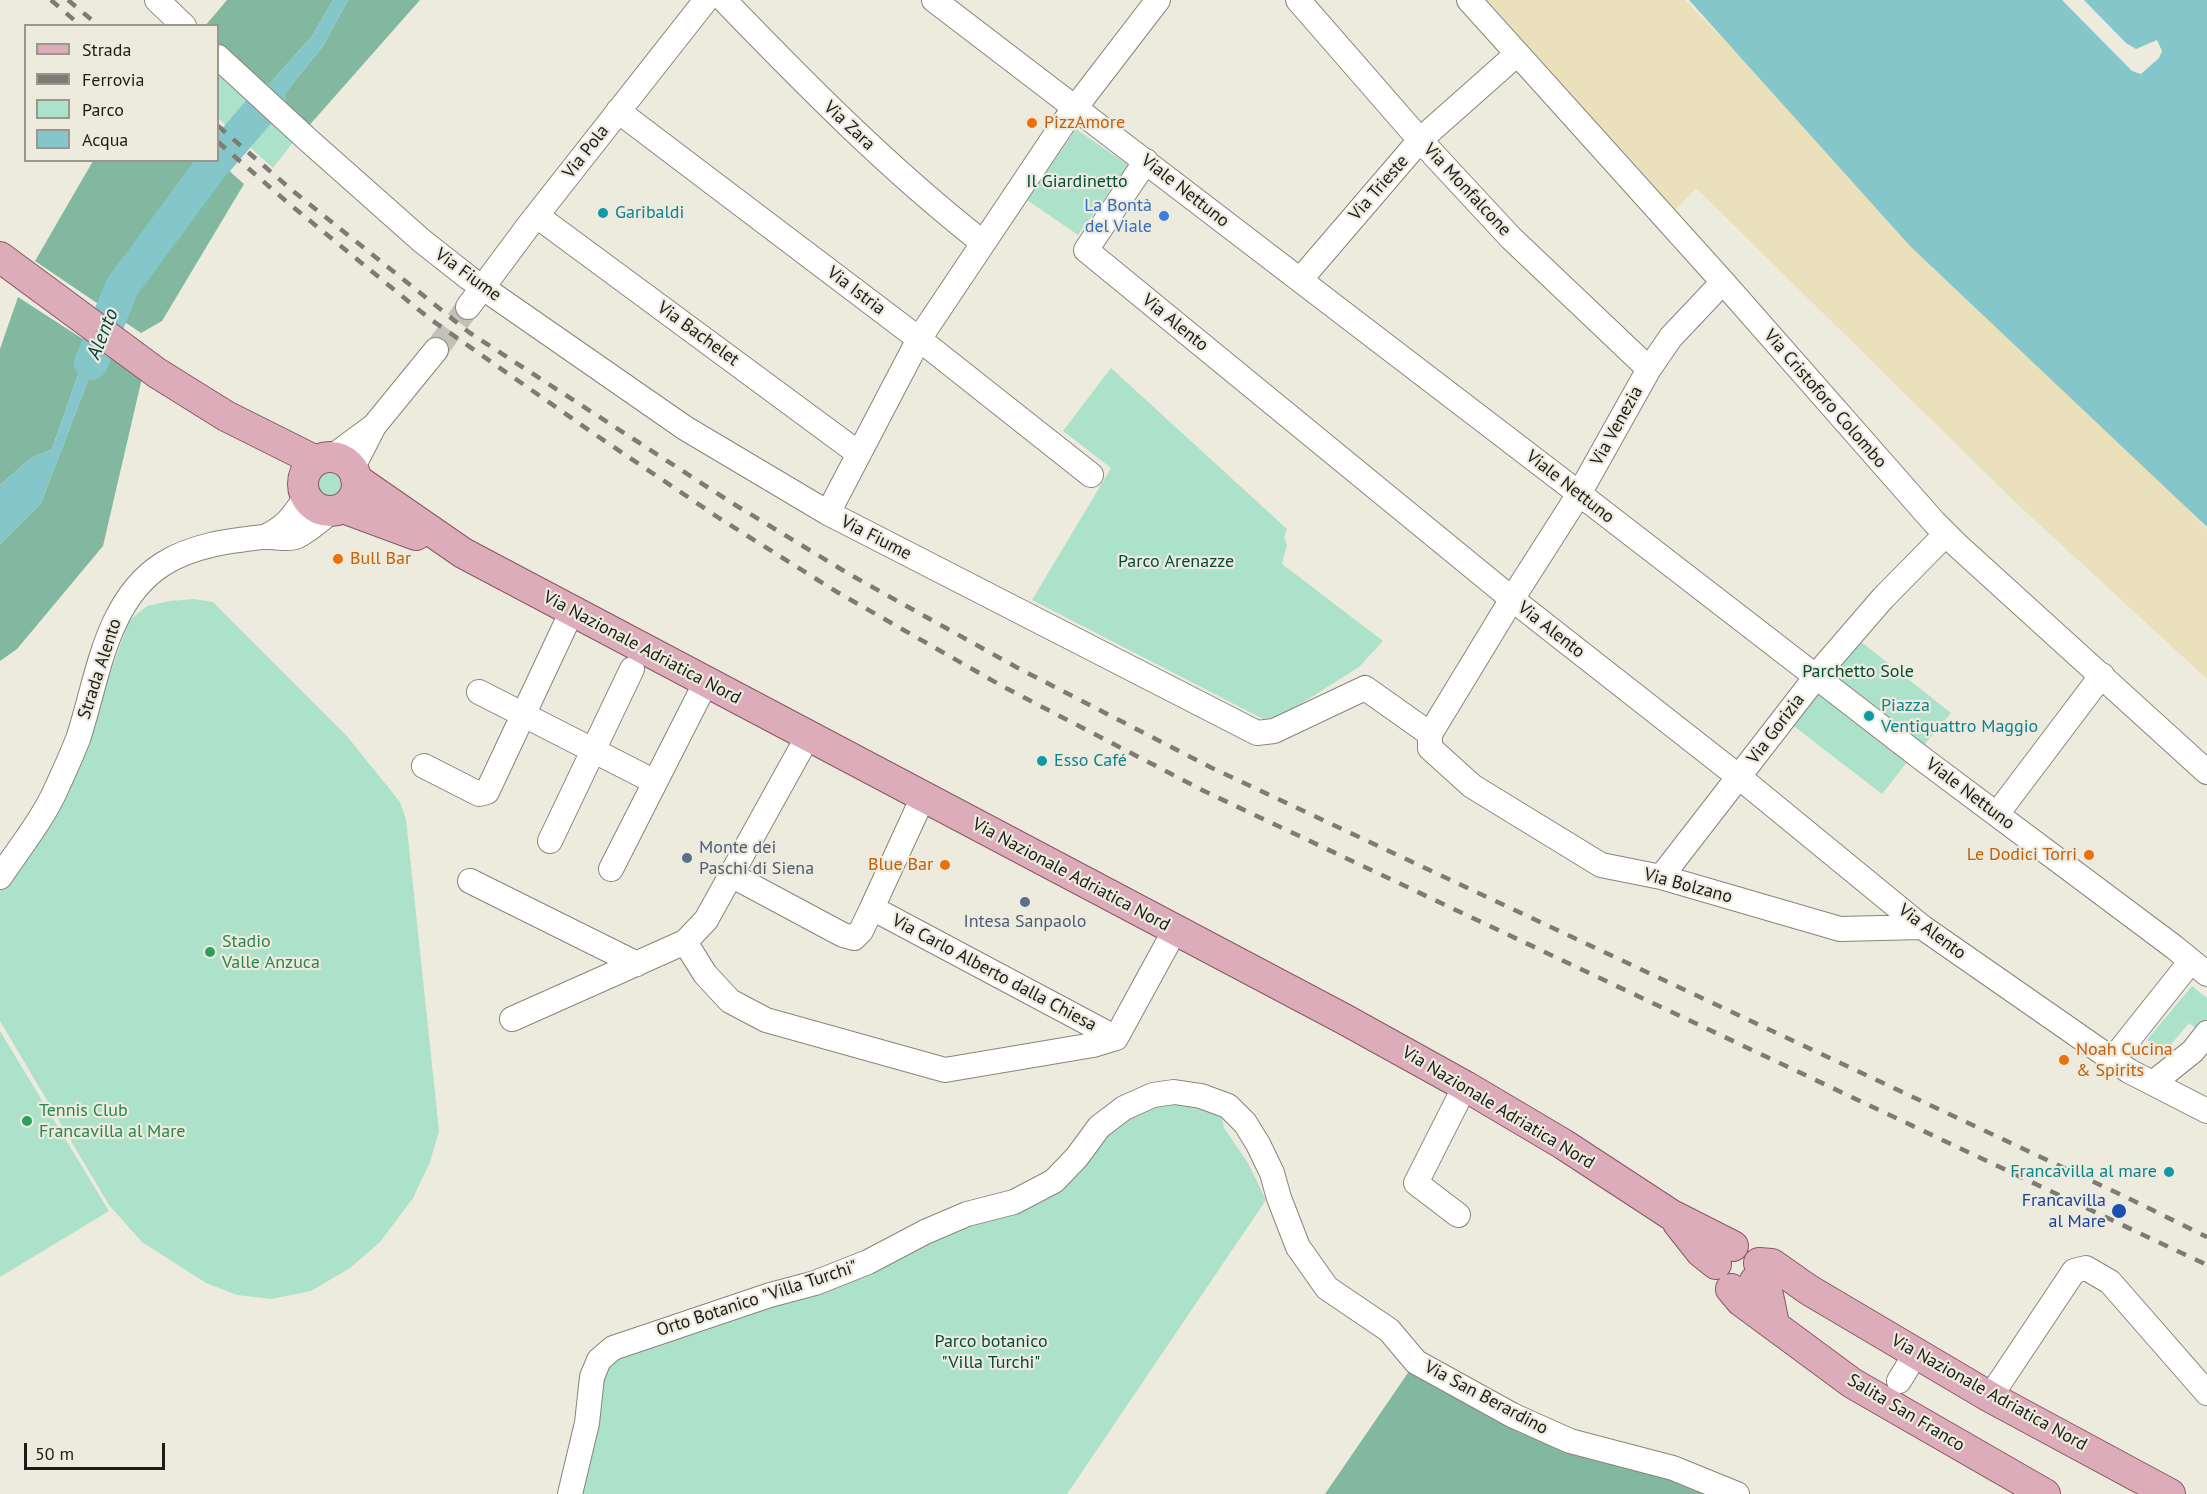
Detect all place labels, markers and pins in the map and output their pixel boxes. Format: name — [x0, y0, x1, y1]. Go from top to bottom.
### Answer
place label: PizzAmore — [1044, 112, 1125, 134]
marker: PizzAmore — [1025, 116, 1039, 130]
place label: La Bontà del Viale — [1084, 195, 1152, 238]
place label: Garibaldi — [615, 202, 684, 224]
marker: Garibaldi — [596, 206, 610, 220]
marker: La Bontà del Viale — [1157, 209, 1171, 223]
place label: Bull Bar — [350, 548, 411, 570]
marker: Bull Bar — [331, 552, 345, 566]
place label: Piazza Ventiquattro Maggio — [1881, 695, 2038, 738]
marker: Piazza Ventiquattro Maggio — [1862, 709, 1876, 723]
place label: Esso Café — [1054, 750, 1127, 772]
marker: Esso Café — [1035, 754, 1049, 768]
place label: Monte dei Paschi di Siena — [699, 837, 814, 880]
place label: Le Dodici Torri — [1967, 844, 2077, 866]
marker: Le Dodici Torri — [2082, 848, 2096, 862]
marker: Monte dei Paschi di Siena — [680, 851, 694, 865]
place label: Blue Bar — [868, 854, 933, 876]
marker: Blue Bar — [938, 858, 952, 872]
marker: Intesa Sanpaolo — [1018, 895, 1032, 909]
place label: Intesa Sanpaolo — [964, 911, 1086, 933]
place label: Stadio Valle Anzuca — [222, 931, 320, 974]
marker: Stadio Valle Anzuca — [203, 945, 217, 959]
place label: Noah Cucina & Spirits — [2076, 1039, 2173, 1082]
marker: Noah Cucina & Spirits — [2057, 1053, 2071, 1067]
place label: Tennis Club Francavilla al Mare — [39, 1100, 185, 1142]
marker: Tennis Club Francavilla al Mare — [20, 1114, 34, 1128]
place label: Francavilla al mare — [2010, 1161, 2157, 1183]
marker: Francavilla al mare — [2162, 1165, 2176, 1179]
place label: Francavilla al Mare — [2022, 1190, 2106, 1232]
marker: Francavilla al Mare — [2110, 1202, 2128, 1220]

